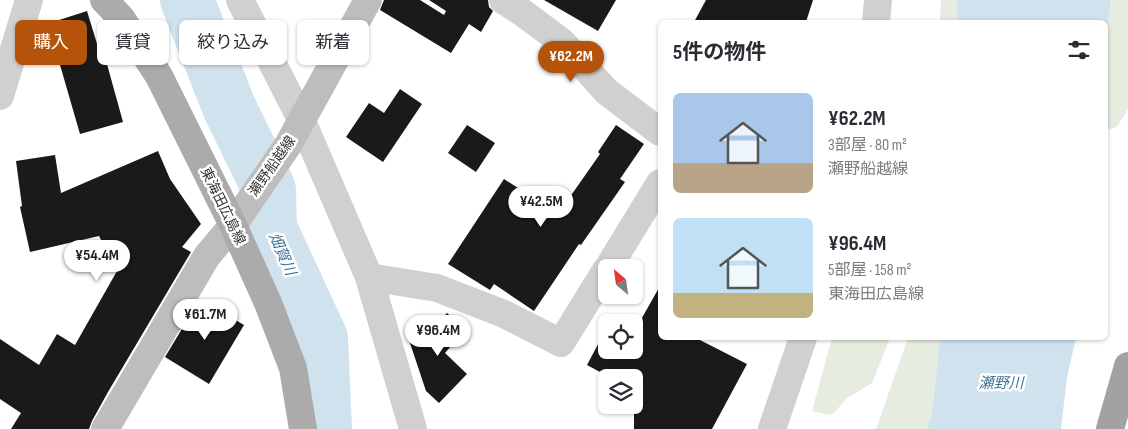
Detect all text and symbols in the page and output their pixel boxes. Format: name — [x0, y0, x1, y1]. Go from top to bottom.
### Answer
chip: 購入 — [15, 20, 87, 65]
chip: 賃貸 — [97, 20, 169, 65]
chip: 絞り込み — [179, 20, 287, 65]
chip: 新着 — [297, 20, 369, 65]
icon: filters — [1065, 36, 1093, 64]
text: 5件の物件 — [673, 40, 766, 65]
pin: ¥62.2M — [530, 41, 612, 83]
text: ¥62.2M — [549, 47, 593, 66]
text: ¥62.2M — [828, 106, 886, 131]
icon: home — [713, 113, 773, 173]
street label: 瀬野船越線 — [245, 132, 299, 200]
text: 3部屋 · 80 m² — [828, 136, 907, 155]
text: 瀬野船越線 — [828, 160, 908, 179]
street label: 東海田広島線 — [197, 165, 249, 247]
pin: ¥42.5M — [500, 186, 582, 228]
text: ¥42.5M — [519, 192, 563, 211]
water label: 畑賀川 — [264, 230, 301, 280]
text: ¥96.4M — [828, 231, 886, 256]
icon: home — [713, 238, 773, 298]
pin: ¥54.4M — [56, 240, 138, 282]
text: ¥54.4M — [75, 246, 119, 265]
north arrow — [598, 259, 642, 304]
map controls — [598, 259, 643, 414]
text: 5部屋 · 158 m² — [828, 261, 912, 280]
text: 東海田広島線 — [828, 285, 924, 304]
pin: ¥61.7M — [164, 298, 246, 341]
text: ¥61.7M — [184, 305, 226, 324]
pin: ¥96.4M — [397, 314, 479, 357]
button: locate — [598, 314, 643, 359]
text: ¥96.4M — [416, 321, 460, 340]
button: layers — [598, 369, 643, 414]
water label: 瀬野川 — [978, 374, 1025, 393]

